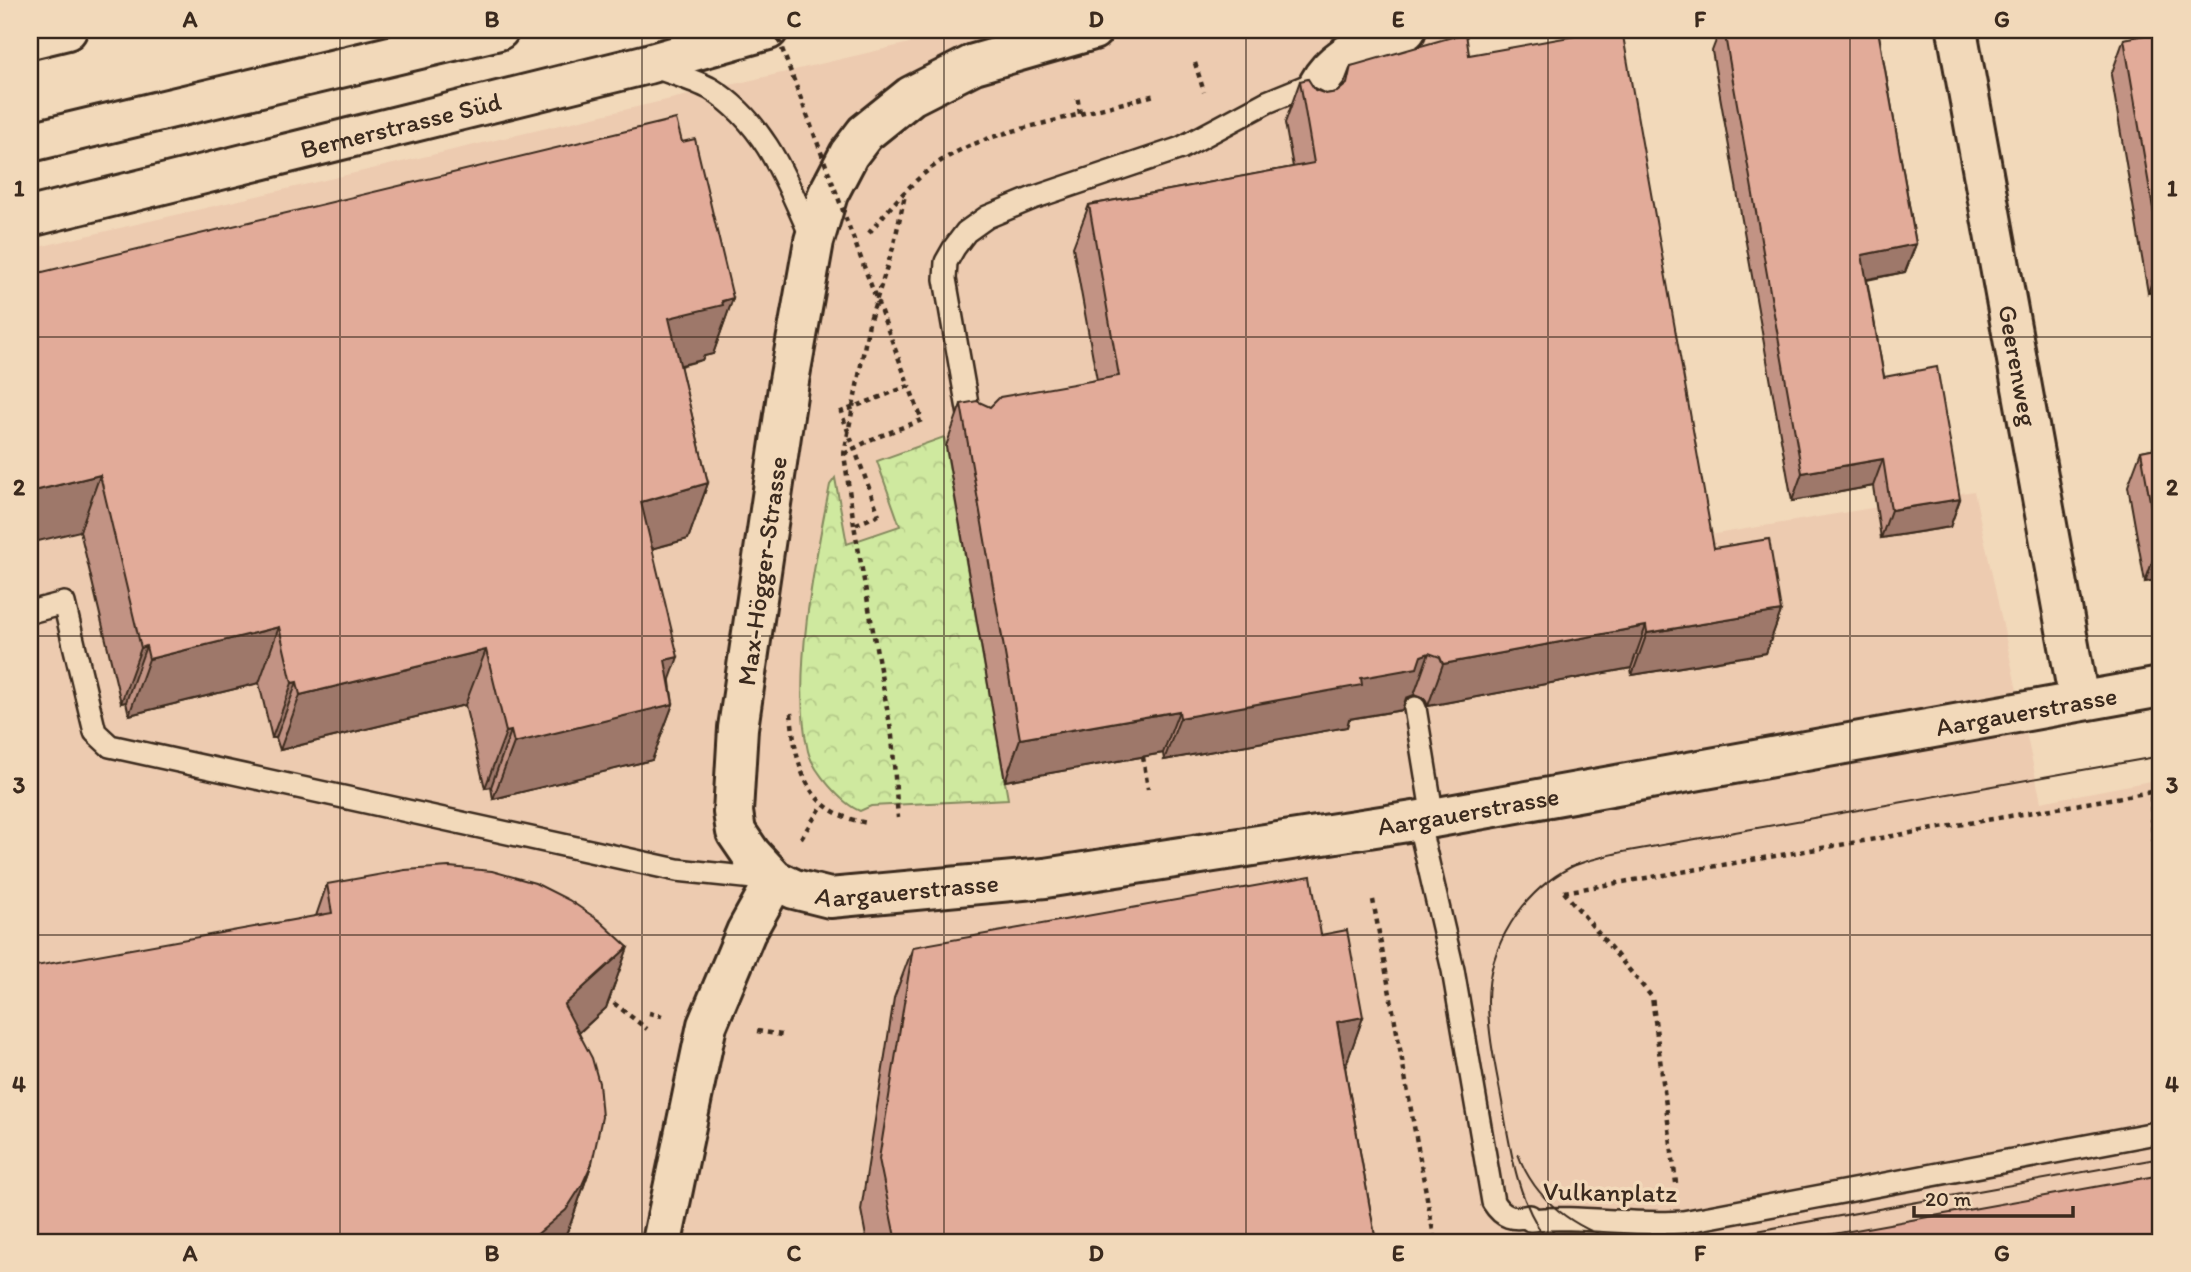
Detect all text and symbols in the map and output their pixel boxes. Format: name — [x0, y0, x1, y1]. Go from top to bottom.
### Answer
text: A — [182, 5, 198, 33]
text: B — [485, 5, 500, 33]
text: C — [787, 5, 802, 33]
text: D — [1088, 5, 1104, 33]
text: E — [1392, 5, 1405, 33]
text: F — [1694, 5, 1707, 33]
text: G — [1994, 5, 2010, 33]
street label: Bernerstrasse Süd — [297, 85, 505, 165]
text: 1 — [14, 174, 25, 202]
text: 1 — [2167, 174, 2178, 202]
street label: Geerenweg — [1991, 302, 2045, 429]
street label: Max-Högger-Strasse — [730, 454, 794, 688]
text: 2 — [13, 473, 26, 501]
text: 2 — [2166, 473, 2179, 501]
street label: Aargauerstrasse — [1933, 679, 2120, 743]
text: 3 — [13, 771, 26, 799]
text: 3 — [2166, 771, 2179, 799]
street label: Aargauerstrasse — [1375, 780, 1562, 842]
street label: Aargauerstrasse — [812, 866, 1000, 914]
text: 4 — [12, 1070, 26, 1098]
text: 4 — [2165, 1070, 2179, 1098]
scale bar — [1914, 1174, 2074, 1218]
street label: Vulkanplatz — [1543, 1175, 1677, 1209]
text: 20 m — [1925, 1186, 1972, 1211]
text: A — [182, 1239, 198, 1267]
text: B — [485, 1239, 500, 1267]
text: C — [787, 1239, 802, 1267]
text: D — [1088, 1239, 1104, 1267]
text: E — [1392, 1239, 1405, 1267]
text: F — [1694, 1239, 1707, 1267]
text: G — [1994, 1239, 2010, 1267]

